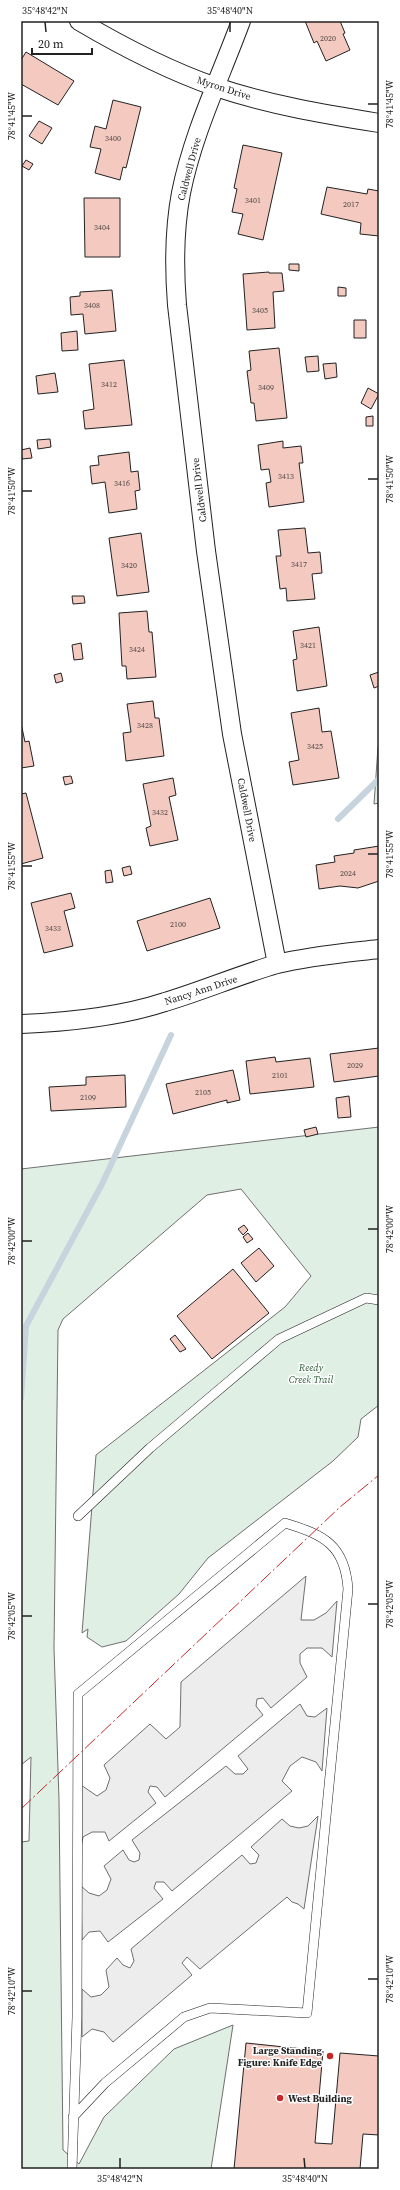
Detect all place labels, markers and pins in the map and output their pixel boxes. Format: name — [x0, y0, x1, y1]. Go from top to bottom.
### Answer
place label: Large Standing Figure: Knife Edge — [238, 2044, 323, 2069]
marker: Large Standing Figure: Knife Edge — [325, 2051, 335, 2061]
place label: West Building — [288, 2092, 353, 2105]
marker: West Building — [275, 2093, 285, 2103]

